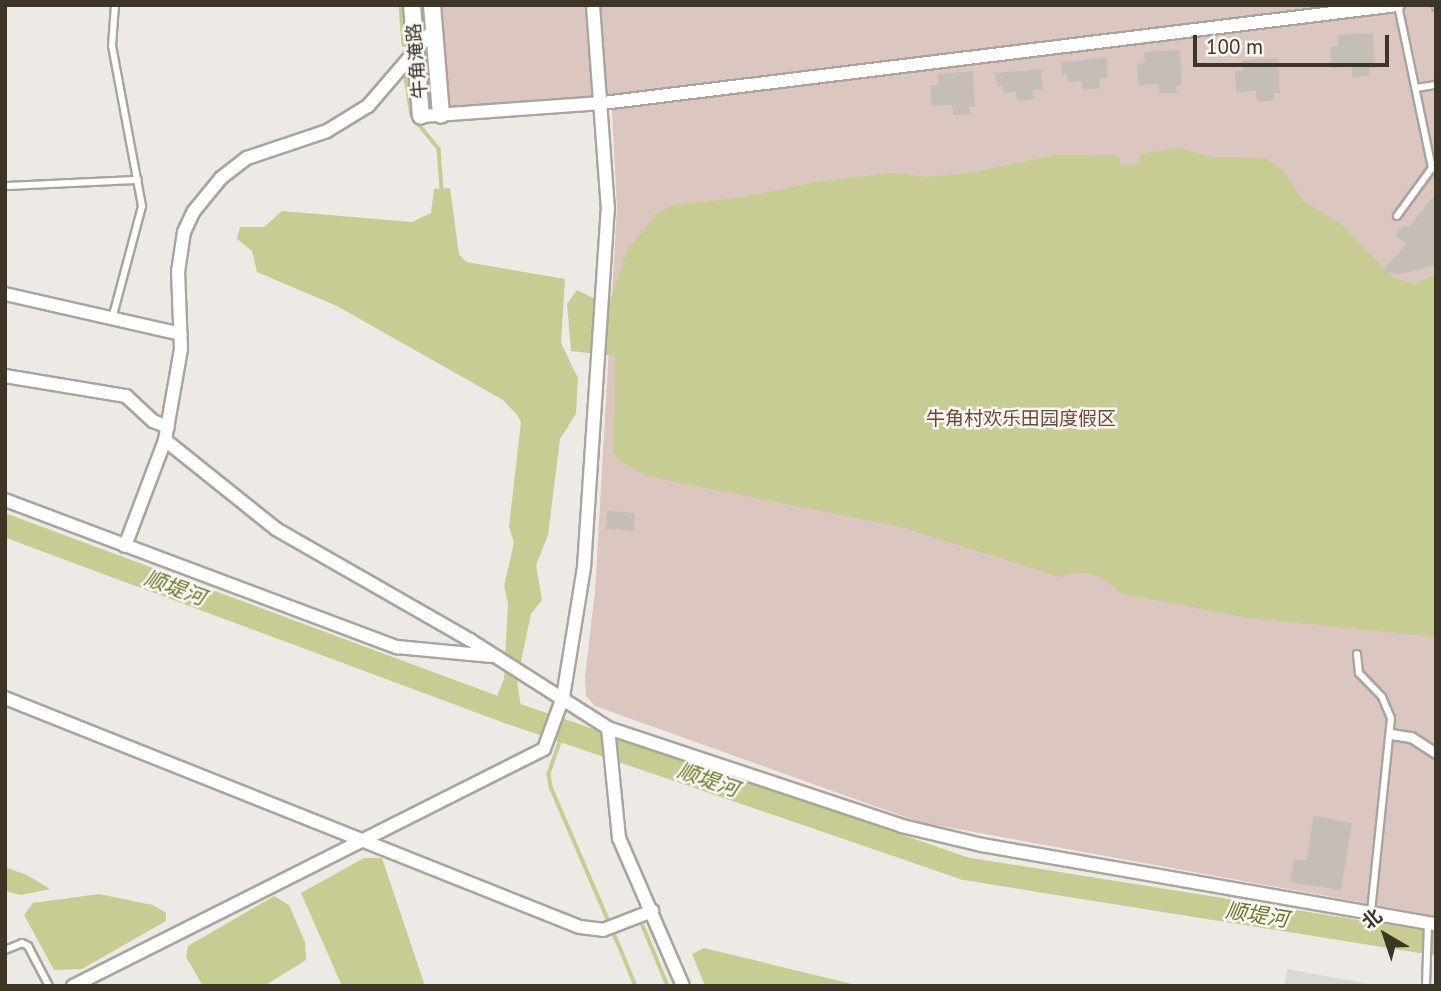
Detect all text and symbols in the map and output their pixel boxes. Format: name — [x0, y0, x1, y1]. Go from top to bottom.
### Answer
scale bar — [1196, 21, 1392, 65]
street label: 牛角淹路 — [402, 22, 432, 100]
text: 100 m — [1206, 33, 1263, 60]
park label: 牛角村欢乐田园度假区 — [926, 408, 1116, 430]
water label: 顺堤河 — [141, 565, 209, 611]
water label: 顺堤河 — [674, 758, 742, 802]
water label: 顺堤河 — [1224, 898, 1290, 932]
north arrow — [1350, 900, 1420, 970]
text: 北 — [1357, 903, 1387, 934]

